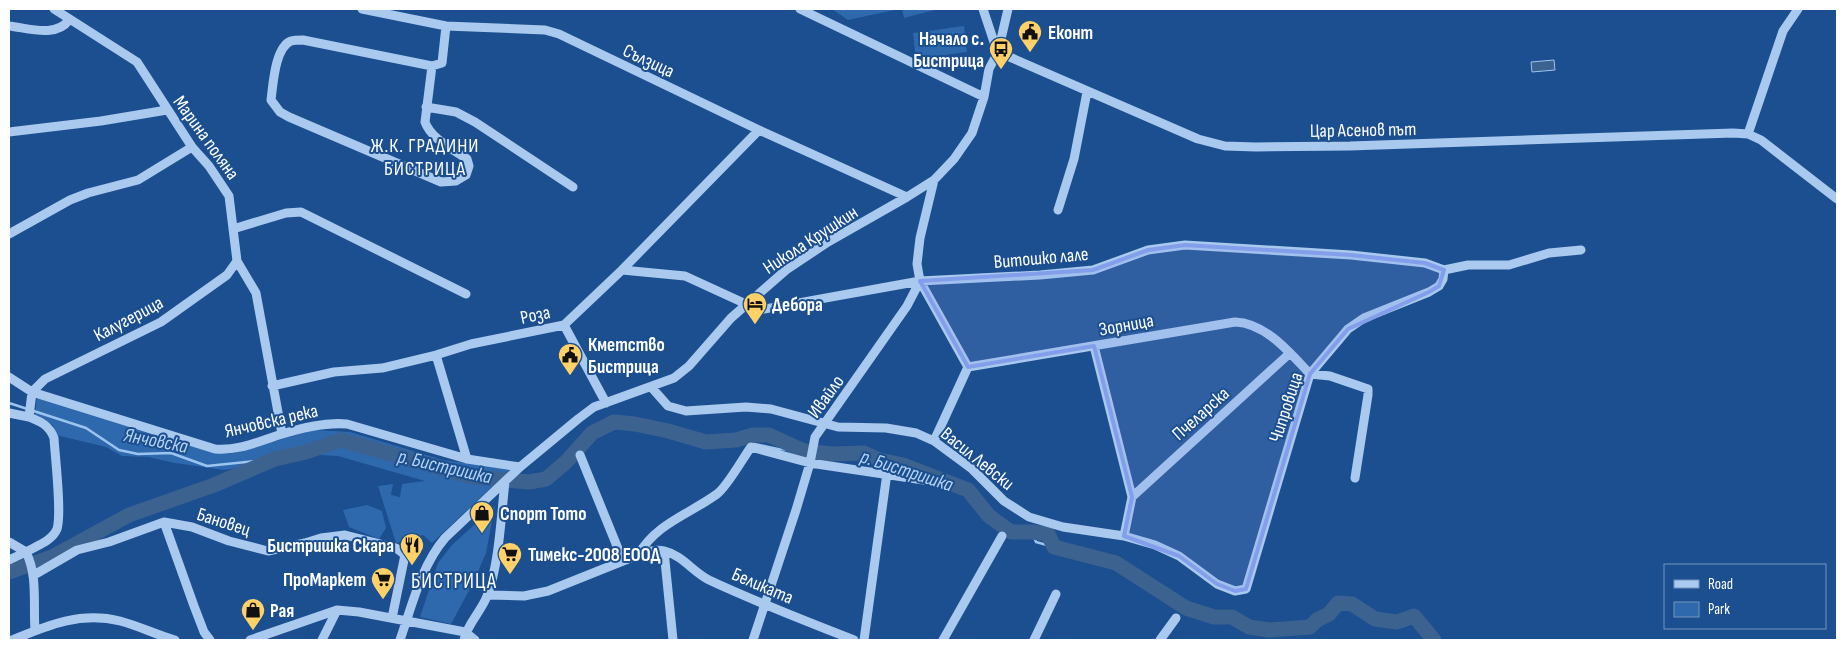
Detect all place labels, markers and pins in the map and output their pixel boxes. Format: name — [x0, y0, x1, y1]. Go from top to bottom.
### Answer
public building icon: Еконт — [1017, 19, 1043, 53]
place label: Еконт — [1048, 22, 1093, 45]
place label: Начало с. Бистрица — [913, 28, 984, 73]
bus stop icon: Начало с. Бистрица — [988, 36, 1014, 70]
hotel icon: Дебора — [742, 291, 768, 325]
place label: Дебора — [772, 294, 823, 317]
place label: Кметство Бистрица — [588, 334, 665, 379]
public building icon: Кметство Бистрица — [557, 342, 583, 376]
shop icon: Спорт Тото — [469, 500, 495, 534]
place label: Спорт Тото — [500, 503, 586, 526]
restaurant icon: Бистришка Скара — [399, 532, 425, 566]
place label: Бистришка Скара — [267, 535, 394, 558]
supermarket icon: Тимекс-2008 ЕООД — [497, 541, 523, 575]
place label: Тимекс-2008 ЕООД — [528, 544, 661, 567]
supermarket icon: ПроМаркет — [370, 566, 396, 600]
place label: ПроМаркет — [283, 569, 366, 592]
shop icon: Рая — [240, 597, 266, 631]
place label: Рая — [270, 600, 294, 623]

